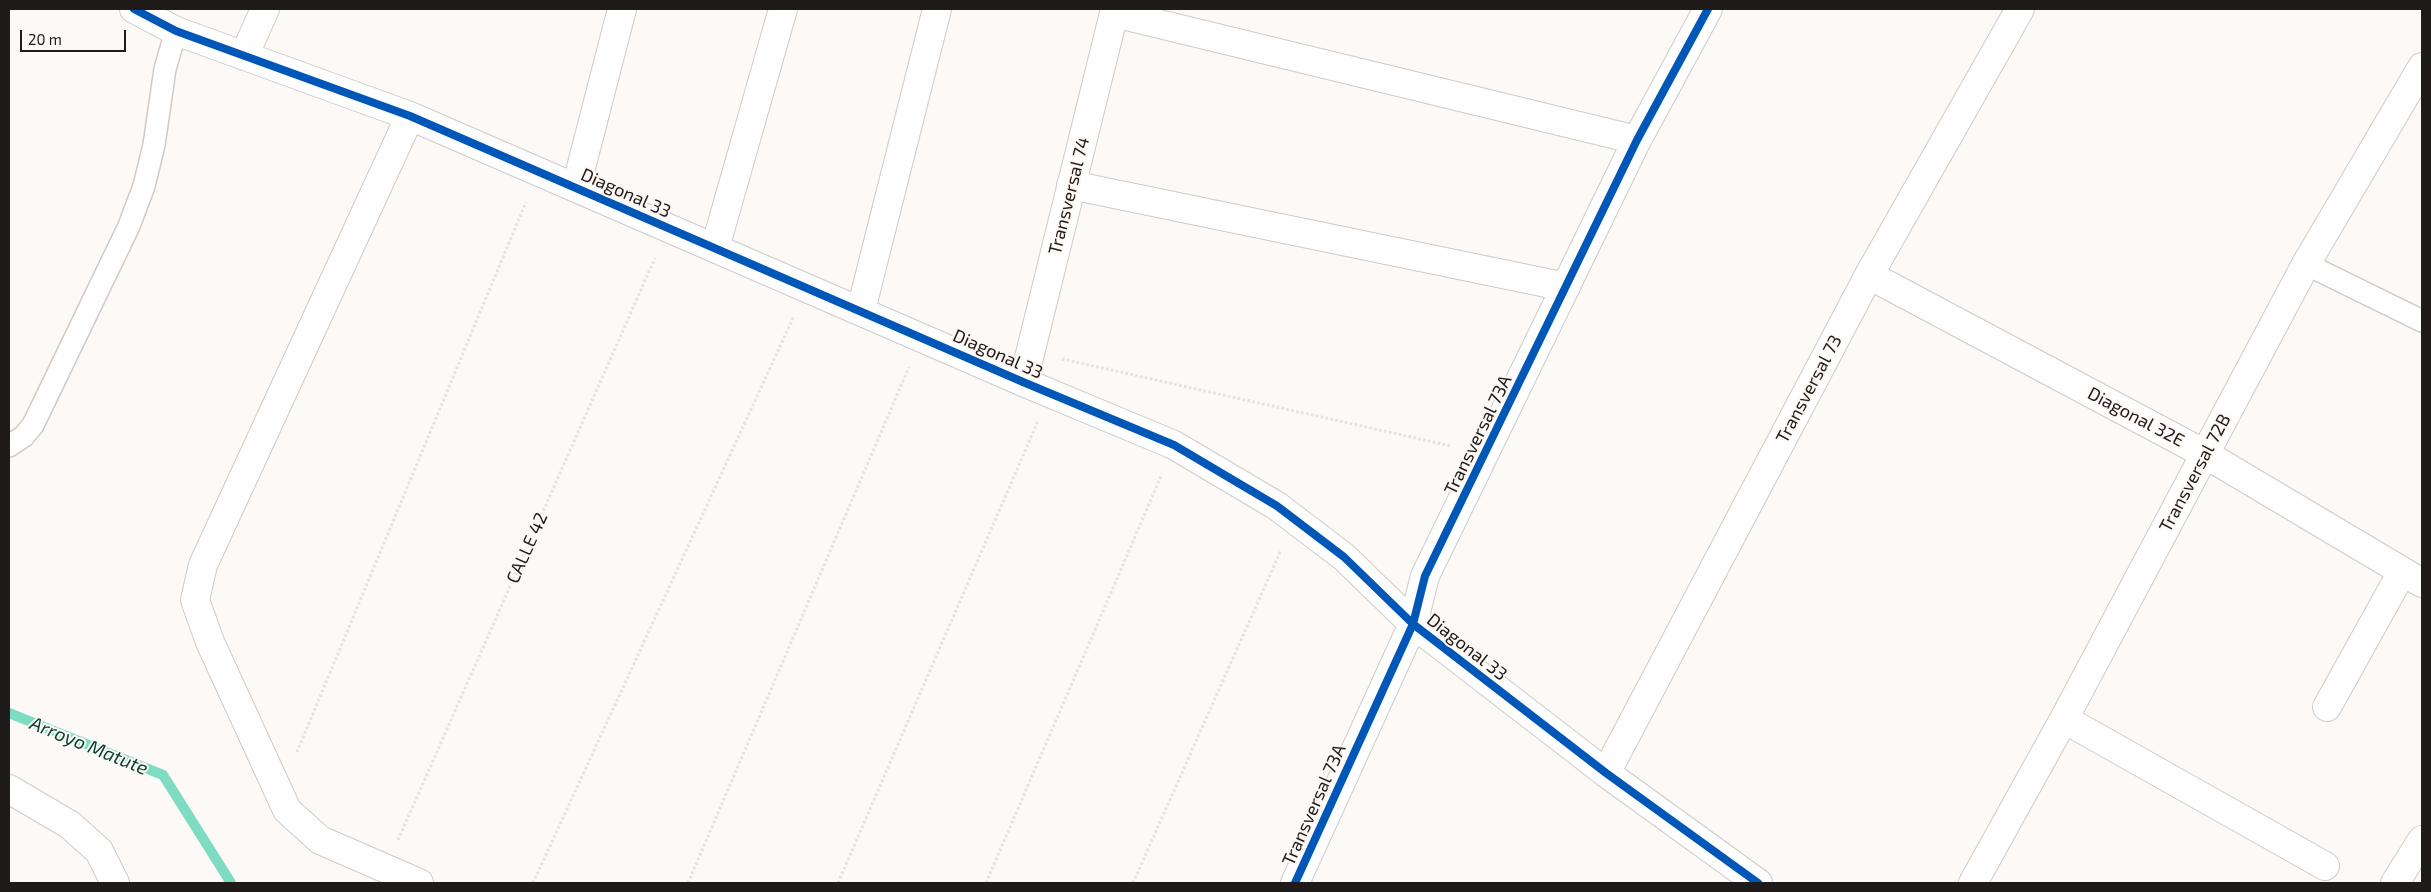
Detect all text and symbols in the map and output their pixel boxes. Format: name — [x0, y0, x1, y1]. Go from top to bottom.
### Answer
scale bar — [22, 20, 129, 52]
text: 20 m — [28, 30, 62, 48]
street label: Transversal 74 — [1044, 135, 1094, 257]
street label: Diagonal 33 — [578, 164, 674, 222]
street label: Diagonal 33 — [950, 325, 1046, 383]
street label: Transversal 73 — [1771, 331, 1847, 447]
street label: Transversal 73A — [1440, 372, 1516, 498]
street label: Diagonal 32E — [2084, 382, 2188, 452]
street label: Transversal 72B — [2155, 410, 2235, 536]
street label: CALLE 42 — [502, 509, 552, 587]
street label: Diagonal 33 — [1422, 609, 1512, 685]
water label: Arroyo Matute — [27, 712, 151, 780]
street label: Transversal 73A — [1278, 741, 1350, 869]

